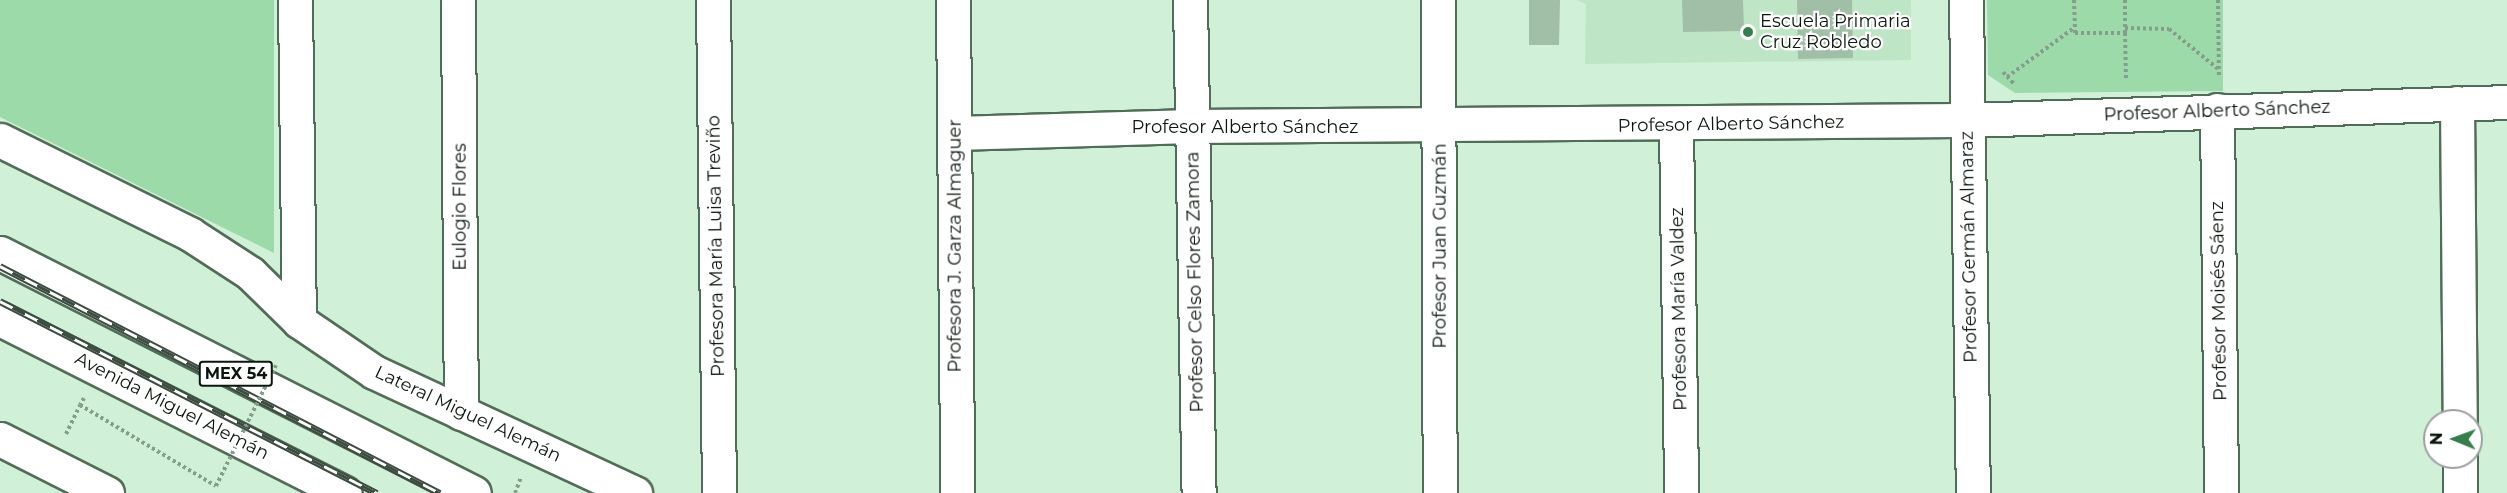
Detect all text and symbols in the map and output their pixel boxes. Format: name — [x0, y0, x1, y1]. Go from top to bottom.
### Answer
place label: Escuela Primaria Cruz Robledo — [1760, 11, 1911, 54]
marker: Escuela Primaria Cruz Robledo — [1741, 25, 1755, 39]
street label: Profesor Alberto Sánchez — [2103, 96, 2331, 126]
street label: Profesor Alberto Sánchez — [1617, 111, 1845, 137]
street label: Profesora María Luisa Treviño — [703, 115, 729, 377]
street label: Profesor Alberto Sánchez — [1132, 116, 1358, 138]
street label: Profesora J. Garza Almaguer — [944, 119, 966, 373]
street label: Profesor Germán Almaraz — [1956, 131, 1982, 363]
street label: Eulogio Flores — [449, 143, 471, 271]
street label: Profesor Juan Guzmán — [1429, 143, 1451, 349]
street label: Profesor Celso Flores Zamora — [1182, 151, 1208, 413]
street label: Profesor Moisés Sáenz — [2206, 201, 2232, 401]
street label: Profesora María Valdez — [1666, 207, 1692, 411]
street label: Avenida Miguel Alemán — [71, 348, 273, 464]
road number: MEX 54 — [198, 361, 274, 387]
street label: Lateral Miguel Alemán — [371, 361, 565, 467]
north arrow — [2423, 409, 2483, 469]
text: N — [2427, 432, 2446, 445]

